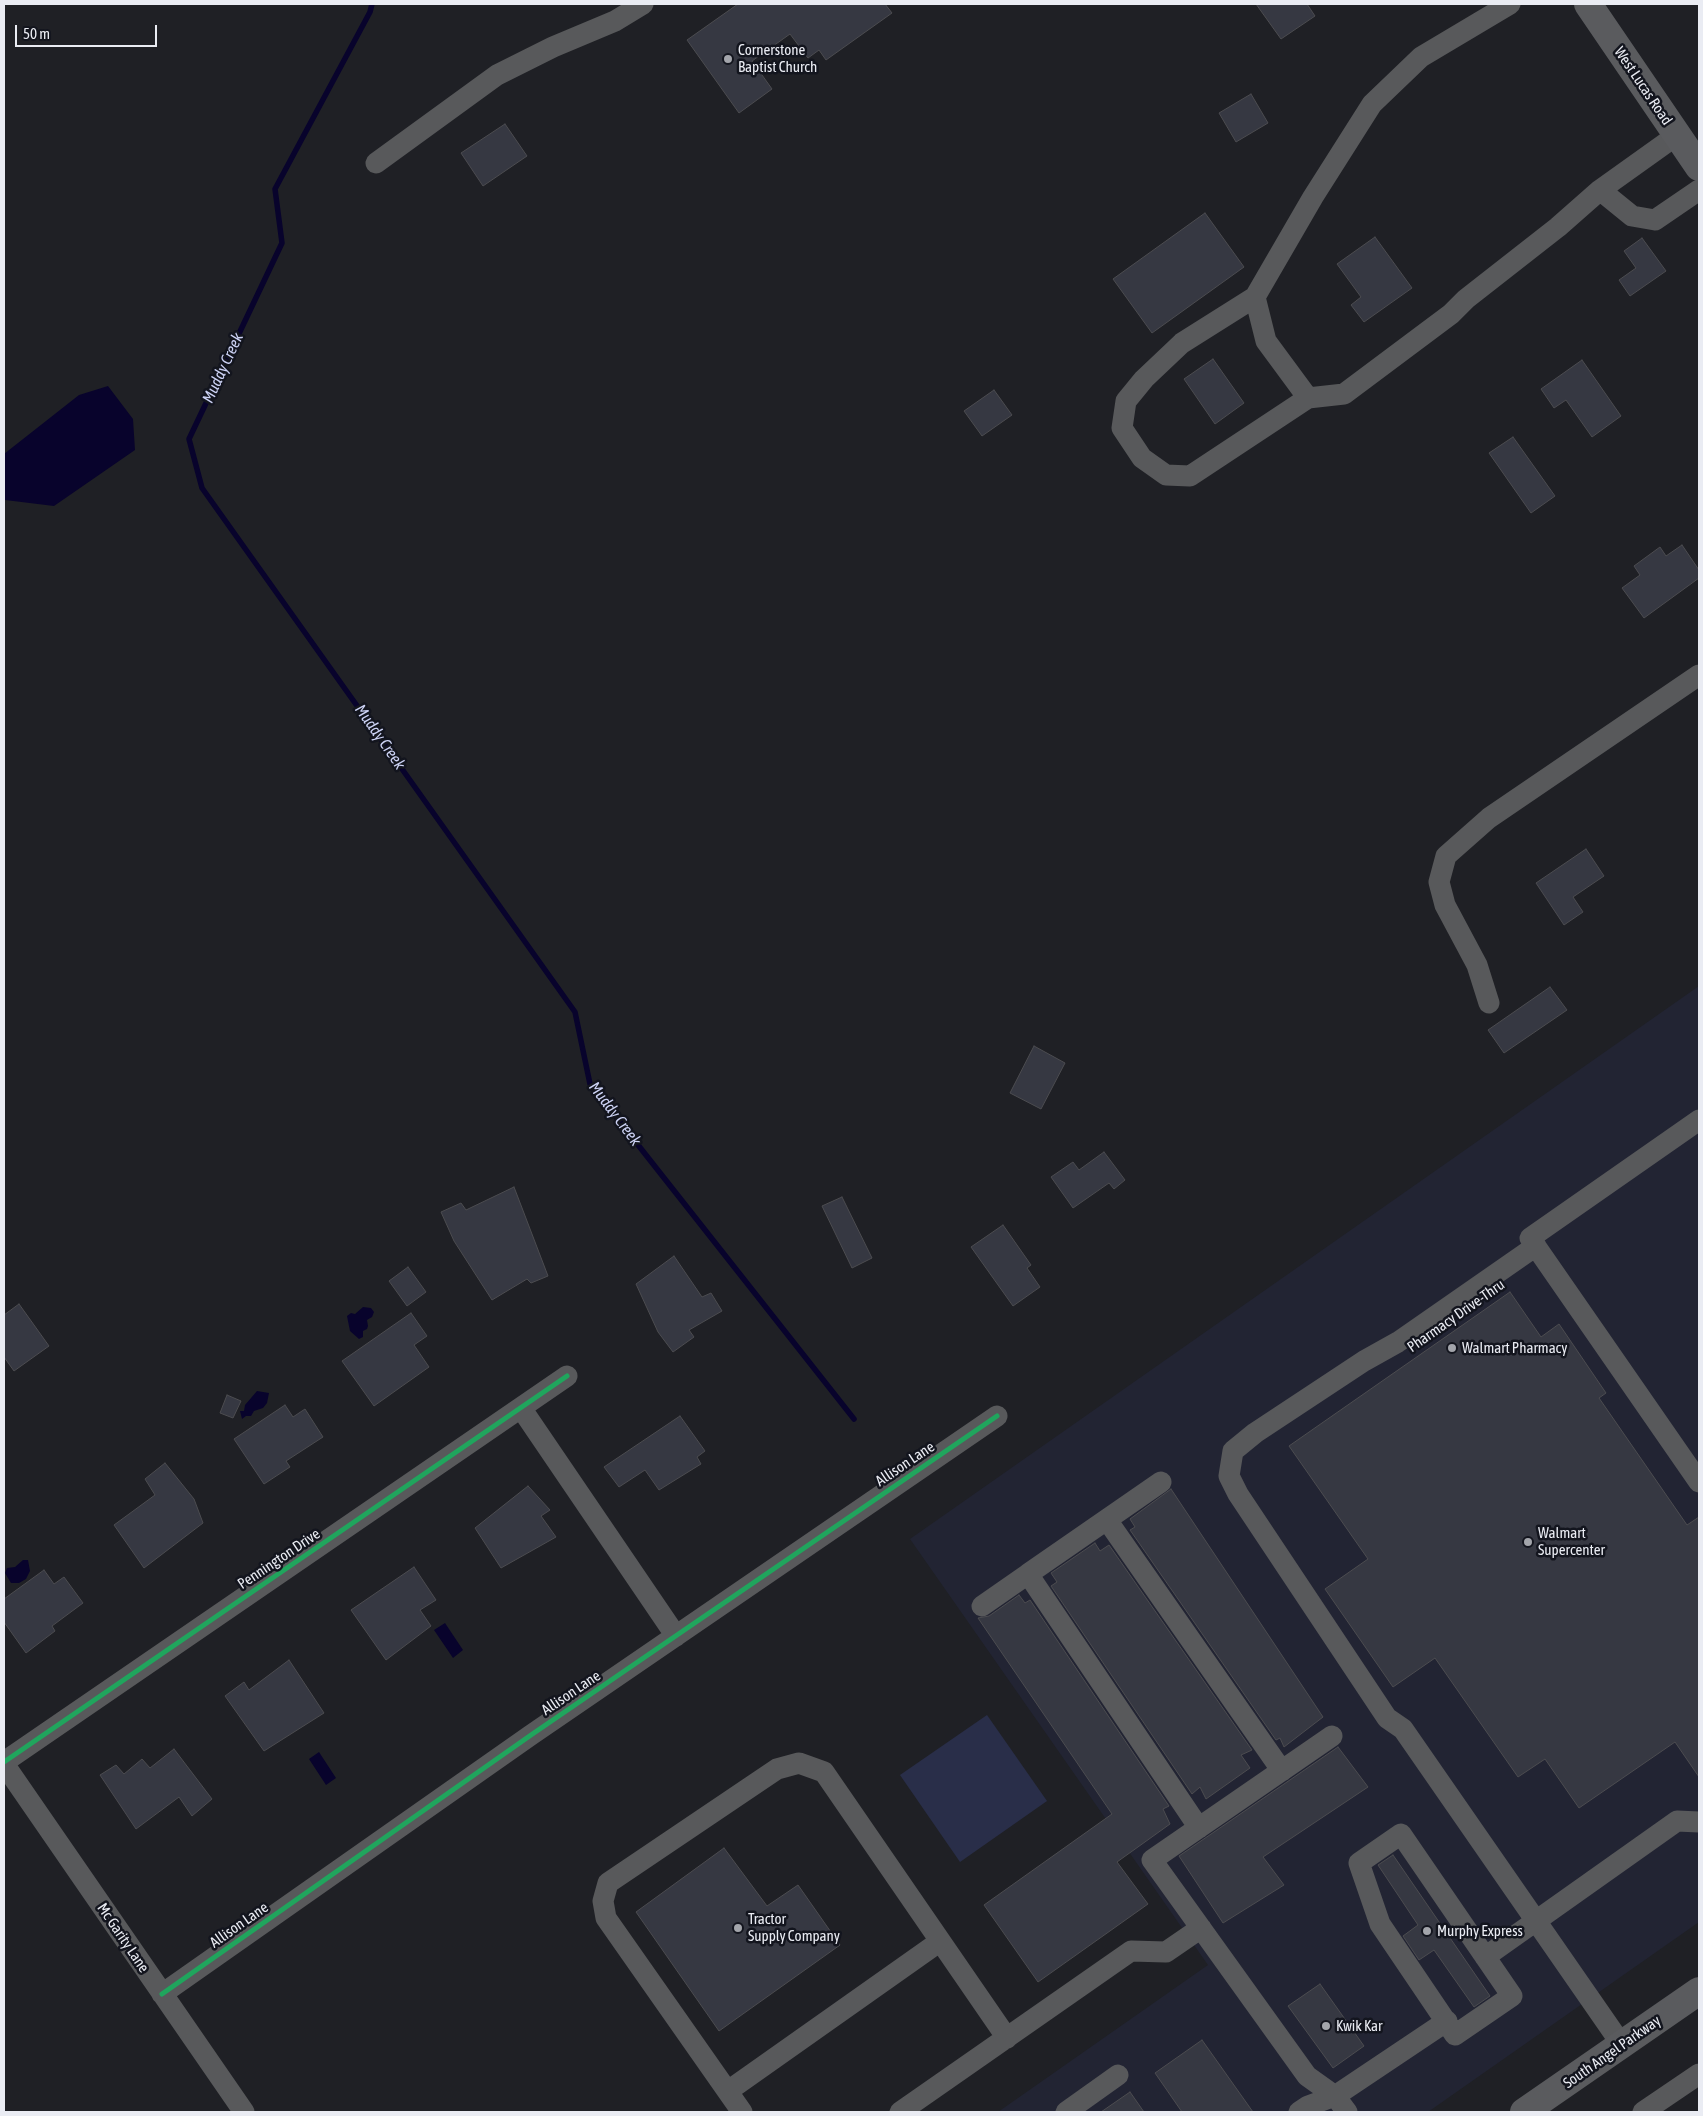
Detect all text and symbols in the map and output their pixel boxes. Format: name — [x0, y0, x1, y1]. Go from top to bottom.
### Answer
scale bar — [18, 15, 160, 47]
text: 50 m — [23, 25, 50, 42]
place label: Cornerstone Baptist Church — [738, 41, 817, 76]
street label: West Lucas Road — [1610, 43, 1676, 129]
marker: Cornerstone Baptist Church — [722, 53, 734, 65]
water label: Muddy Creek — [198, 330, 248, 406]
water label: Muddy Creek — [351, 701, 409, 773]
water label: Muddy Creek — [585, 1078, 645, 1150]
street label: Pharmacy Drive-Thru — [1404, 1276, 1508, 1356]
place label: Walmart Pharmacy — [1462, 1339, 1567, 1357]
marker: Walmart Pharmacy — [1446, 1342, 1458, 1354]
street label: Allison Lane — [872, 1438, 938, 1490]
place label: Walmart Supercenter — [1538, 1524, 1605, 1559]
street label: Pennington Drive — [234, 1525, 324, 1593]
marker: Walmart Supercenter — [1522, 1536, 1534, 1548]
street label: Allison Lane — [538, 1667, 604, 1719]
street label: Allison Lane — [206, 1898, 272, 1952]
street label: Mc Garity Lane — [93, 1900, 153, 1976]
place label: Tractor Supply Company — [748, 1910, 840, 1945]
marker: Tractor Supply Company — [732, 1922, 744, 1934]
place label: Murphy Express — [1437, 1922, 1523, 1940]
marker: Murphy Express — [1421, 1925, 1433, 1937]
street label: South Angel Parkway — [1560, 2012, 1664, 2092]
place label: Kwik Kar — [1336, 2017, 1382, 2035]
marker: Kwik Kar — [1320, 2020, 1332, 2032]

